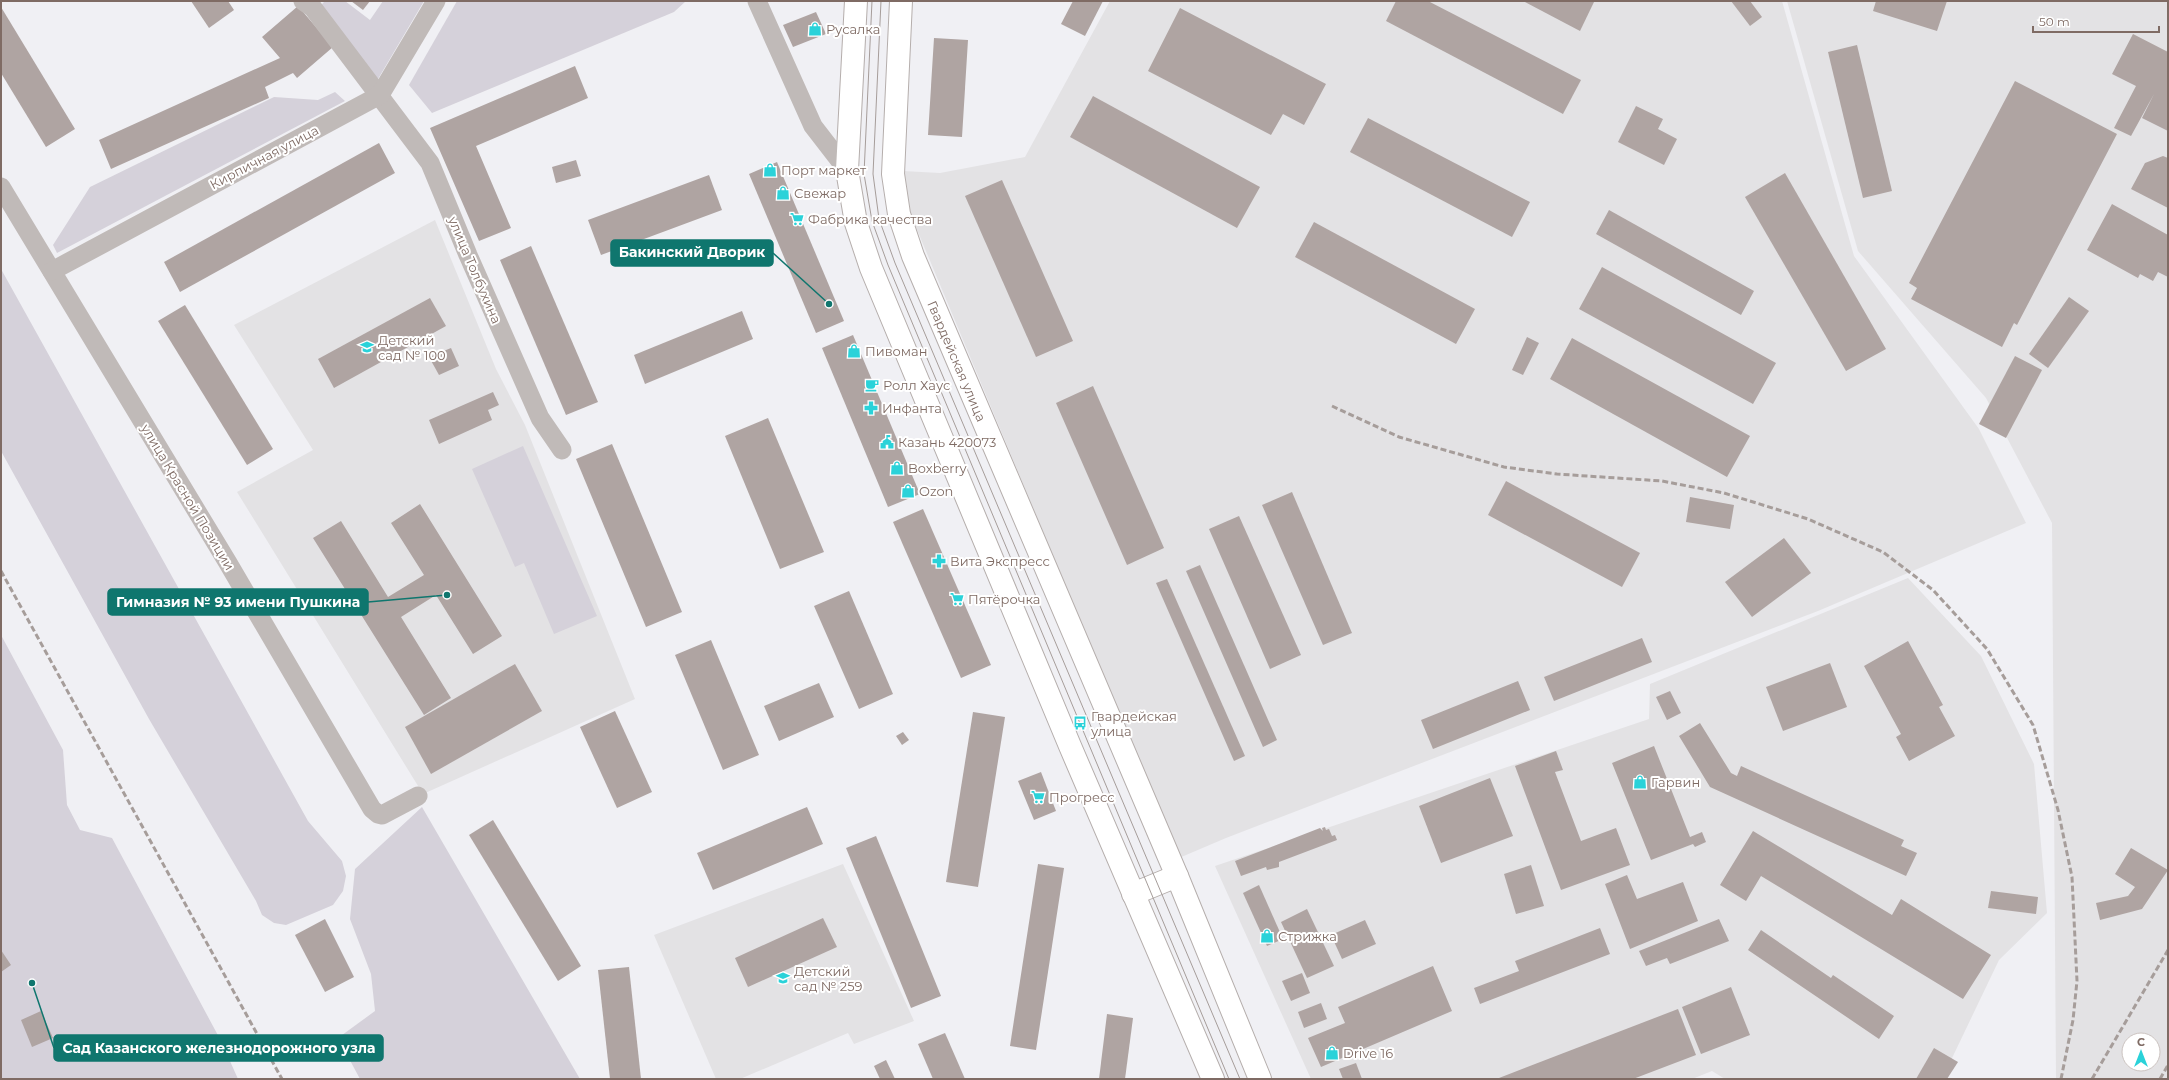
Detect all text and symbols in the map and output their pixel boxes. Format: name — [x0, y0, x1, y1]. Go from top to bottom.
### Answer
scale bar — [2033, 8, 2159, 34]
text: 50 m — [2039, 14, 2070, 29]
shop icon: Русалка — [807, 21, 823, 37]
place label: Русалка — [826, 21, 880, 37]
street label: Кирпичная улица — [207, 122, 321, 192]
shop icon: Порт маркет — [762, 162, 778, 178]
place label: Порт маркет — [781, 162, 867, 178]
shop icon: Свежар — [775, 185, 791, 201]
place label: Свежар — [794, 185, 846, 201]
supermarket icon: Фабрика качества — [789, 211, 805, 227]
place label: Фабрика качества — [808, 211, 932, 227]
street label: улица Толбухина — [445, 213, 505, 326]
callout: Бакинский Дворик — [611, 240, 773, 266]
text: Бакинский Дворик — [619, 243, 765, 261]
street label: Гвардейская улица — [924, 298, 990, 424]
place label: Детский сад № 100 — [378, 332, 446, 363]
school or university icon: Детский сад № 100 — [359, 339, 375, 355]
shop icon: Пивоман — [846, 343, 862, 359]
place label: Пивоман — [865, 343, 927, 359]
cafe icon: Ролл Хаус — [864, 377, 880, 393]
place label: Ролл Хаус — [883, 377, 950, 393]
pharmacy icon: Инфанта — [863, 400, 879, 416]
place label: Инфанта — [882, 400, 942, 416]
street label: улица Красной Позиции — [137, 420, 238, 573]
public building icon: Казань 420073 — [879, 434, 895, 450]
place label: Казань 420073 — [898, 434, 996, 450]
shop icon: Boxberry — [889, 460, 905, 476]
place label: Boxberry — [908, 460, 968, 476]
shop icon: Ozon — [900, 483, 916, 499]
place label: Ozon — [919, 483, 953, 499]
pharmacy icon: Вита Экспресс — [931, 553, 947, 569]
place label: Вита Экспресс — [950, 553, 1050, 569]
callout: Гимназия № 93 имени Пушкина — [108, 589, 368, 615]
supermarket icon: Пятёрочка — [949, 591, 965, 607]
place label: Пятёрочка — [968, 591, 1040, 607]
text: Гимназия № 93 имени Пушкина — [116, 593, 360, 611]
place label: Гвардейская улица — [1090, 708, 1177, 739]
bus stop icon: Гвардейская улица — [1072, 715, 1088, 731]
shop icon: Гарвин — [1632, 774, 1648, 790]
place label: Гарвин — [1651, 774, 1700, 790]
supermarket icon: Прогресс — [1030, 789, 1046, 805]
place label: Прогресс — [1049, 789, 1115, 805]
shop icon: Стрижка — [1259, 928, 1275, 944]
place label: Стрижка — [1278, 928, 1337, 944]
place label: Детский сад № 259 — [794, 963, 863, 994]
school or university icon: Детский сад № 259 — [775, 970, 791, 986]
north arrow — [2121, 1032, 2161, 1072]
callout: Сад Казанского железнодорожного узла — [54, 1035, 383, 1061]
text: С — [2137, 1035, 2145, 1049]
text: Сад Казанского железнодорожного узла — [62, 1039, 376, 1057]
shop icon: Drive 16 — [1324, 1045, 1340, 1061]
place label: Drive 16 — [1343, 1045, 1393, 1061]

